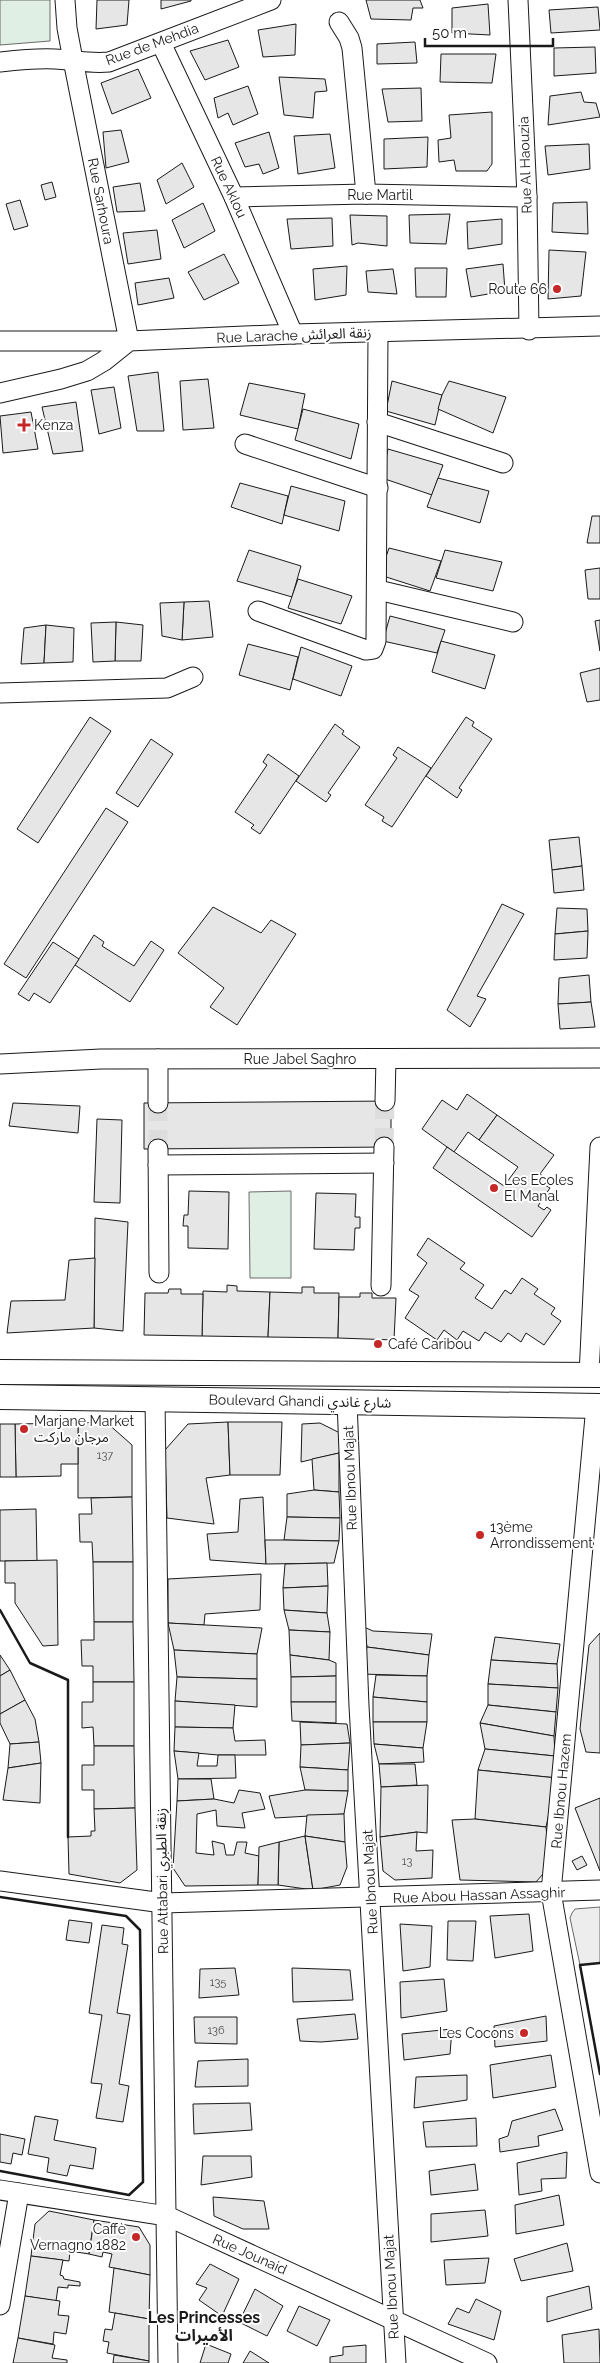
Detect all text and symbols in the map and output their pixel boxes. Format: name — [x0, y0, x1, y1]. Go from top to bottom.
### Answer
scale bar — [425, 15, 552, 47]
street label: Rue de Mehdia — [103, 20, 201, 68]
text: 50 m — [432, 24, 467, 42]
street label: Rue Al Haouzia — [515, 116, 535, 214]
street label: Rue Aklou — [208, 154, 250, 220]
street label: Rue Sarhoura — [85, 157, 117, 245]
street label: Rue Martil — [347, 187, 413, 203]
place label: Route 66 — [488, 281, 547, 297]
marker: Route 66 — [551, 283, 563, 295]
street label: Rue Larache زنقة العرائش — [216, 324, 372, 347]
place label: Kenza — [34, 417, 73, 433]
marker: Kenza — [18, 419, 30, 431]
street label: Rue Jabel Saghro — [244, 1051, 356, 1067]
place label: Les Ecoles El Manal — [504, 1172, 574, 1204]
marker: Les Ecoles El Manal — [488, 1182, 500, 1194]
place label: Café Caribou — [388, 1336, 472, 1352]
marker: Café Caribou — [372, 1338, 384, 1350]
street label: Boulevard Ghandi شارع غاندي — [208, 1391, 392, 1414]
place label: Marjane Market مرجان ماركت — [34, 1413, 134, 1446]
marker: Marjane Market مرجان ماركت — [18, 1423, 30, 1435]
street label: Rue Ibnou Majat — [340, 1425, 360, 1531]
house number: 137 — [97, 1449, 113, 1462]
place label: 13ème Arrondissement — [490, 1519, 593, 1551]
marker: 13ème Arrondissement — [474, 1529, 486, 1541]
street label: Rue Ibnou Hazem — [548, 1733, 574, 1849]
street label: Rue Attabari زنقة الطبري — [153, 1808, 175, 1954]
street label: Rue Ibnou Majat — [359, 1829, 381, 1935]
house number: 13 — [402, 1855, 412, 1868]
street label: Rue Abou Hassan Assaghir — [392, 1884, 566, 1906]
house number: 135 — [210, 1976, 226, 1989]
house number: 136 — [207, 2024, 225, 2037]
place label: Les Cocons — [439, 2025, 514, 2041]
marker: Les Cocons — [518, 2027, 530, 2039]
place label: Caffè Vernagno 1882 — [30, 2221, 126, 2253]
marker: Caffè Vernagno 1882 — [130, 2231, 142, 2243]
street label: Rue Jounaid — [210, 2231, 290, 2277]
street label: Rue Ibnou Majat — [380, 2234, 402, 2340]
district label: Les Princesses الأميرات — [148, 2308, 260, 2345]

